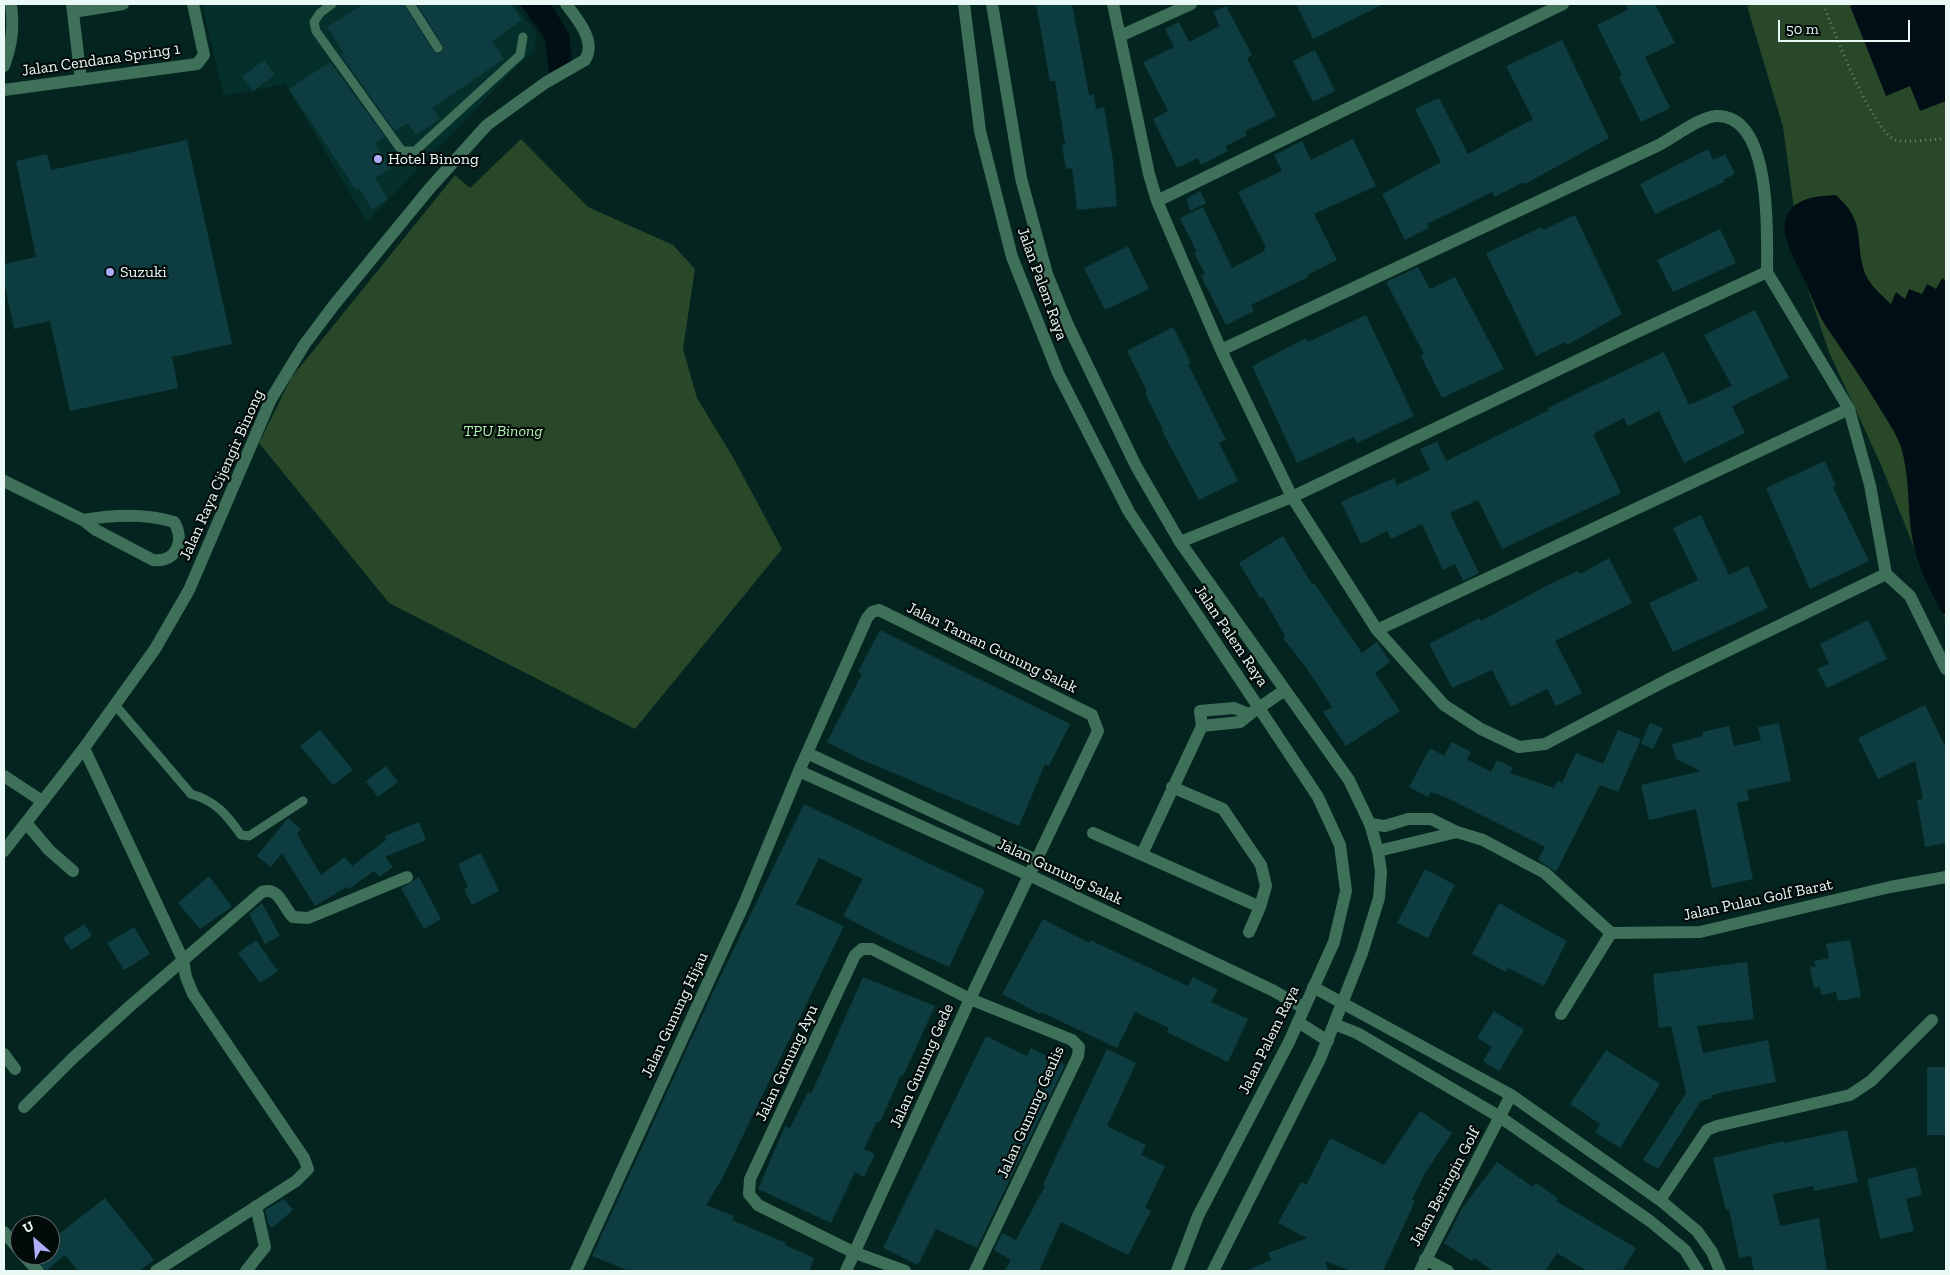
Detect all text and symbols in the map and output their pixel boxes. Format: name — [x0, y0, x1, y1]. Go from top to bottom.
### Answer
scale bar — [1780, 10, 1912, 42]
text: 50 m — [1786, 20, 1819, 38]
street label: Jalan Cendana Spring 1 — [21, 39, 181, 81]
place label: Hotel Binong — [388, 149, 479, 169]
marker: Hotel Binong — [372, 153, 384, 165]
street label: Jalan Palem Raya — [1013, 225, 1071, 343]
place label: Suzuki — [120, 262, 167, 282]
marker: Suzuki — [104, 266, 116, 278]
street label: Jalan Raya Cijengir Binong — [176, 387, 268, 563]
park label: TPU Binong — [463, 421, 543, 441]
street label: Jalan Palem Raya — [1190, 581, 1272, 691]
street label: Jalan Taman Gunung Salak — [904, 598, 1080, 698]
street label: Jalan Gunung Salak — [994, 835, 1126, 909]
street label: Jalan Pulau Golf Barat — [1682, 875, 1834, 925]
street label: Jalan Gunung Hijau — [637, 949, 713, 1081]
street label: Jalan Palem Raya — [1234, 983, 1304, 1097]
street label: Jalan Gunung Gede — [886, 1001, 958, 1131]
street label: Jalan Gunung Ayu — [752, 1002, 822, 1124]
street label: Jalan Gunung Geulis — [993, 1043, 1069, 1181]
street label: Jalan Beringin Golf — [1406, 1124, 1484, 1250]
north arrow — [10, 1215, 60, 1265]
text: U — [20, 1217, 37, 1237]

